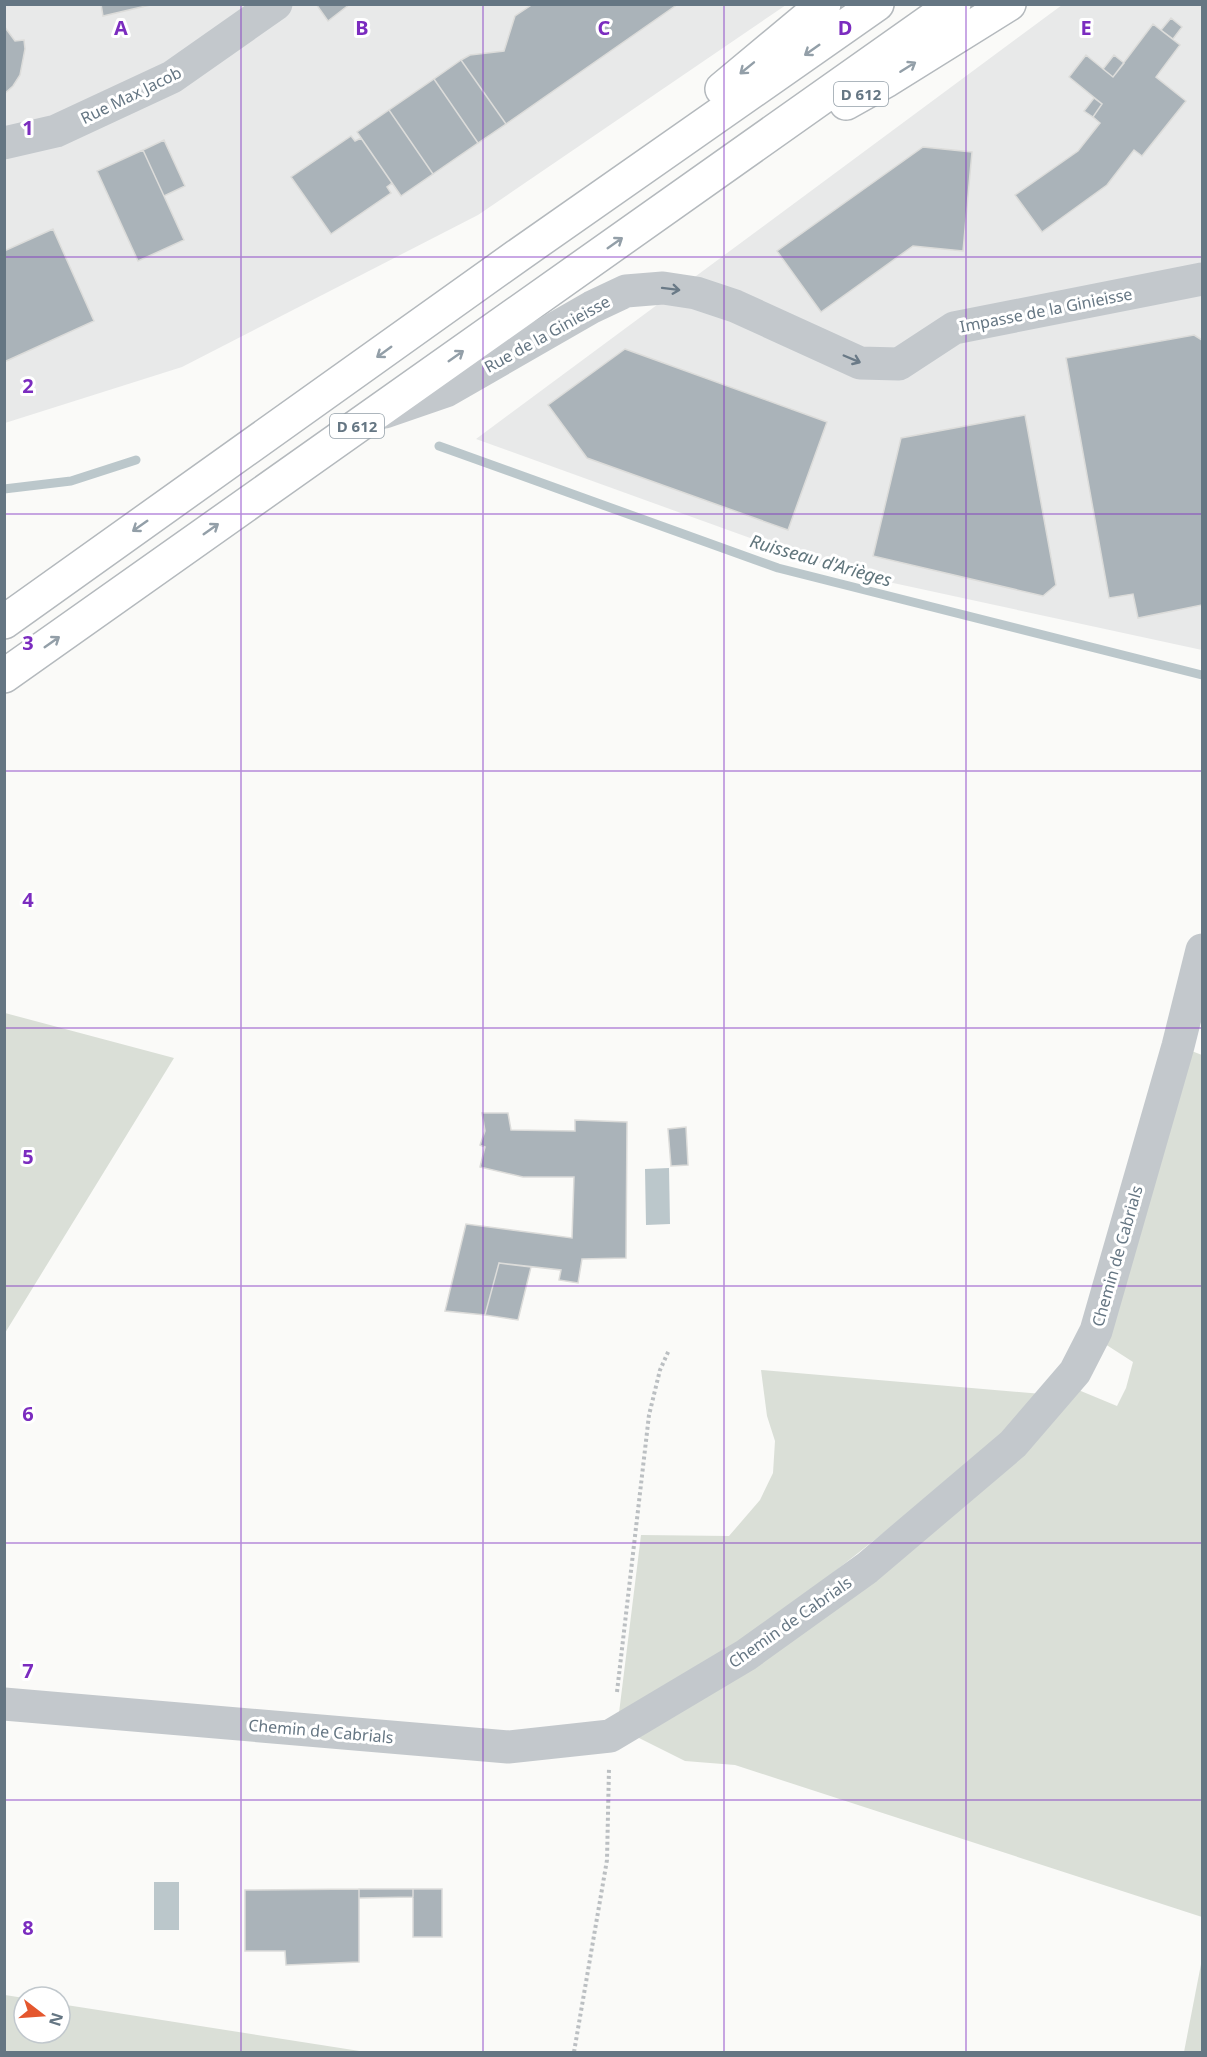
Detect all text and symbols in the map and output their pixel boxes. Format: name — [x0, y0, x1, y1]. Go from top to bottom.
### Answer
text: A — [114, 14, 128, 41]
text: B — [355, 14, 369, 41]
text: C — [598, 14, 611, 41]
text: D — [838, 14, 852, 41]
text: E — [1080, 14, 1092, 41]
one-way arrow — [805, 44, 821, 56]
street label: Rue Max Jacob — [77, 61, 185, 129]
one-way arrow — [899, 61, 916, 73]
one-way arrow — [739, 62, 755, 75]
road number: D 612 — [834, 82, 888, 106]
text: 1 — [22, 114, 34, 141]
one-way arrow — [607, 237, 623, 249]
street label: Impasse de la Ginieisse — [958, 282, 1134, 338]
one-way arrow — [660, 284, 680, 295]
street label: Rue de la Ginieisse — [480, 290, 614, 378]
one-way arrow — [376, 346, 393, 358]
one-way arrow — [448, 350, 464, 362]
one-way arrow — [842, 354, 860, 365]
text: 2 — [22, 372, 34, 399]
road number: D 612 — [330, 414, 384, 438]
one-way arrow — [132, 520, 148, 532]
one-way arrow — [203, 523, 219, 535]
water label: Ruisseau d'Arièges — [747, 528, 895, 592]
text: 3 — [22, 629, 34, 656]
one-way arrow — [44, 636, 60, 648]
text: 4 — [22, 886, 34, 913]
text: 5 — [22, 1143, 34, 1170]
street label: Chemin de Cabrials — [1086, 1183, 1148, 1329]
text: 6 — [22, 1400, 34, 1427]
street label: Chemin de Cabrials — [724, 1571, 856, 1673]
text: 7 — [22, 1657, 34, 1684]
street label: Chemin de Cabrials — [248, 1714, 394, 1748]
text: 8 — [22, 1914, 34, 1941]
north arrow — [12, 1985, 72, 2045]
text: N — [44, 2010, 69, 2029]

